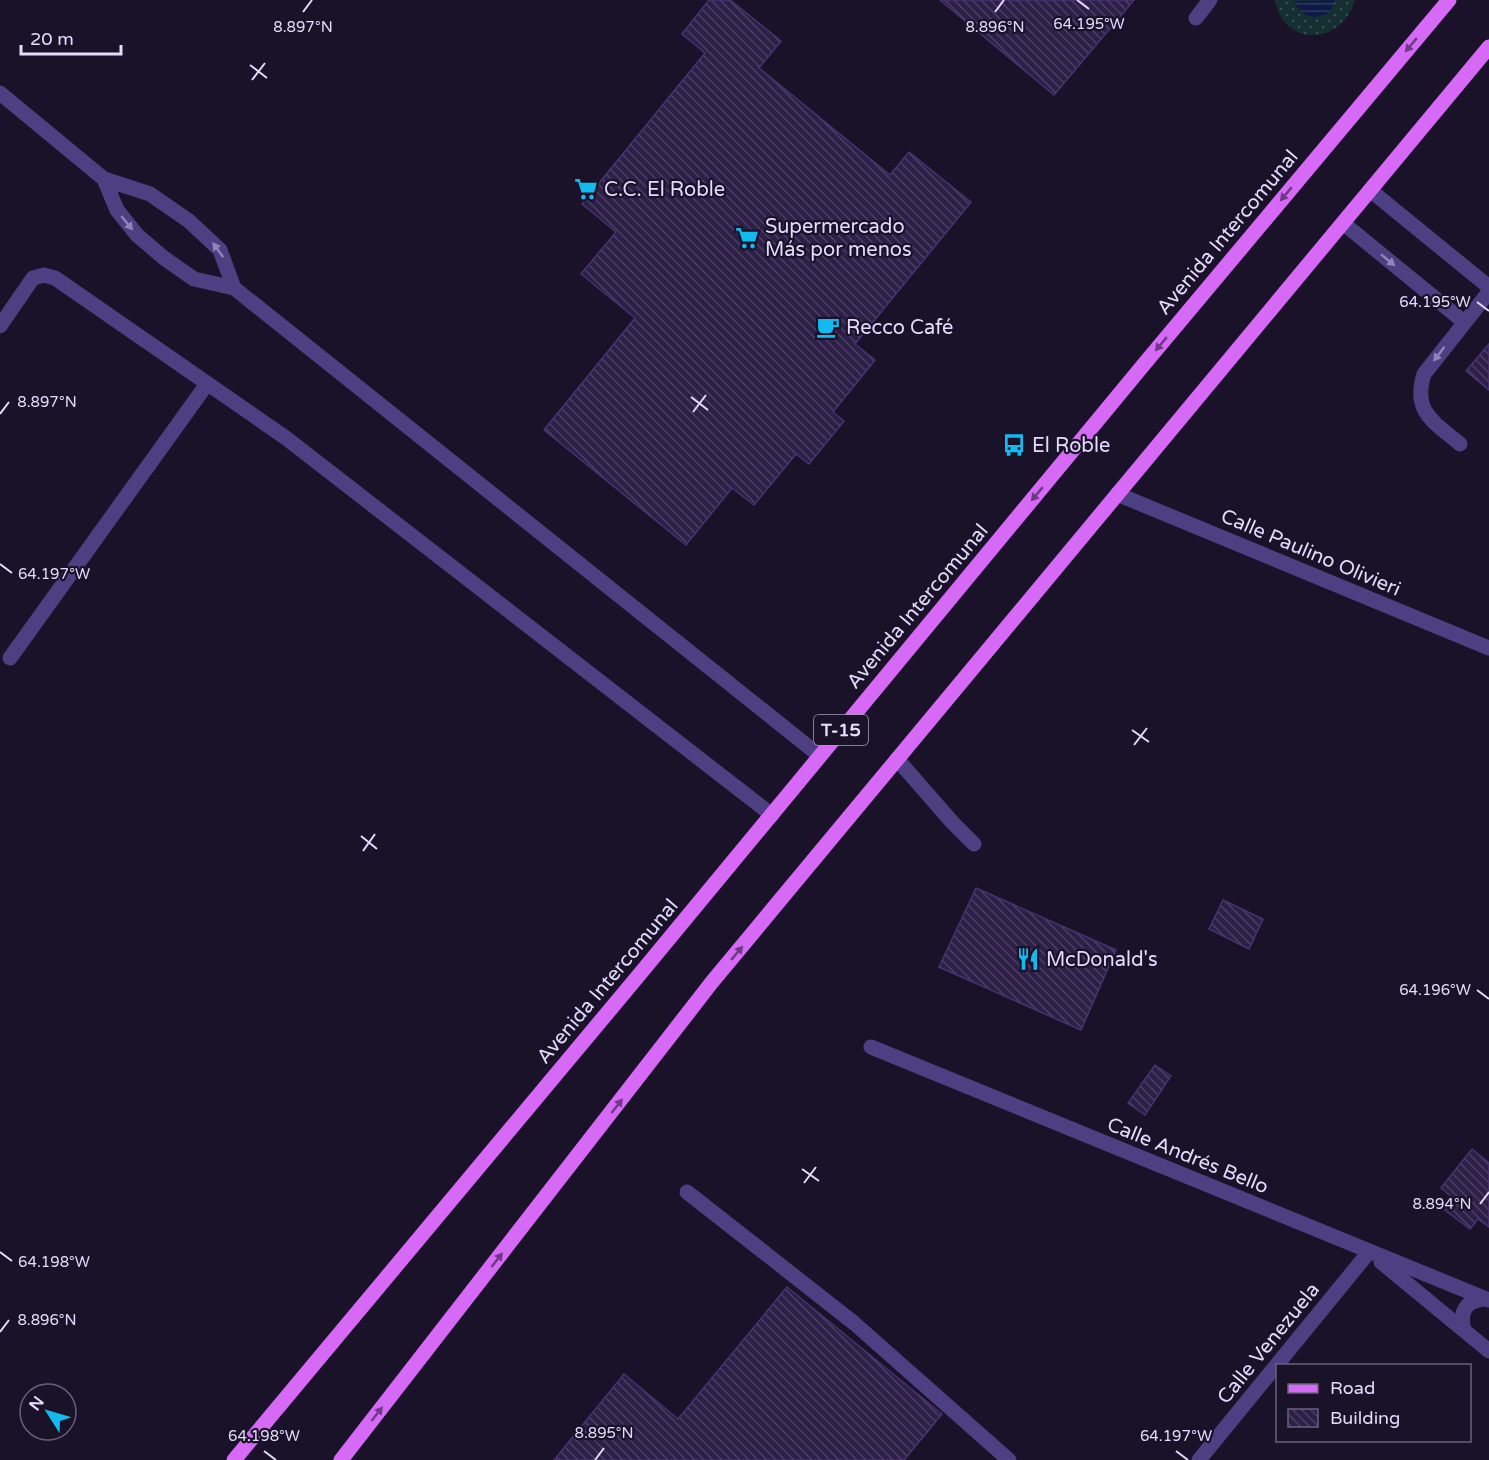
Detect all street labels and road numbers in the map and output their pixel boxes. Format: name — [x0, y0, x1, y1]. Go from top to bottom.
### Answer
street label: Avenida Intercomunal — [1152, 145, 1304, 320]
street label: Calle Paulino Olivieri — [1217, 504, 1404, 602]
street label: Avenida Intercomunal — [842, 519, 994, 694]
road number: T-15 — [814, 715, 868, 745]
street label: Avenida Intercomunal — [532, 894, 684, 1069]
street label: Calle Andrés Bello — [1103, 1113, 1272, 1199]
street label: Calle Venezuela — [1213, 1278, 1325, 1409]

